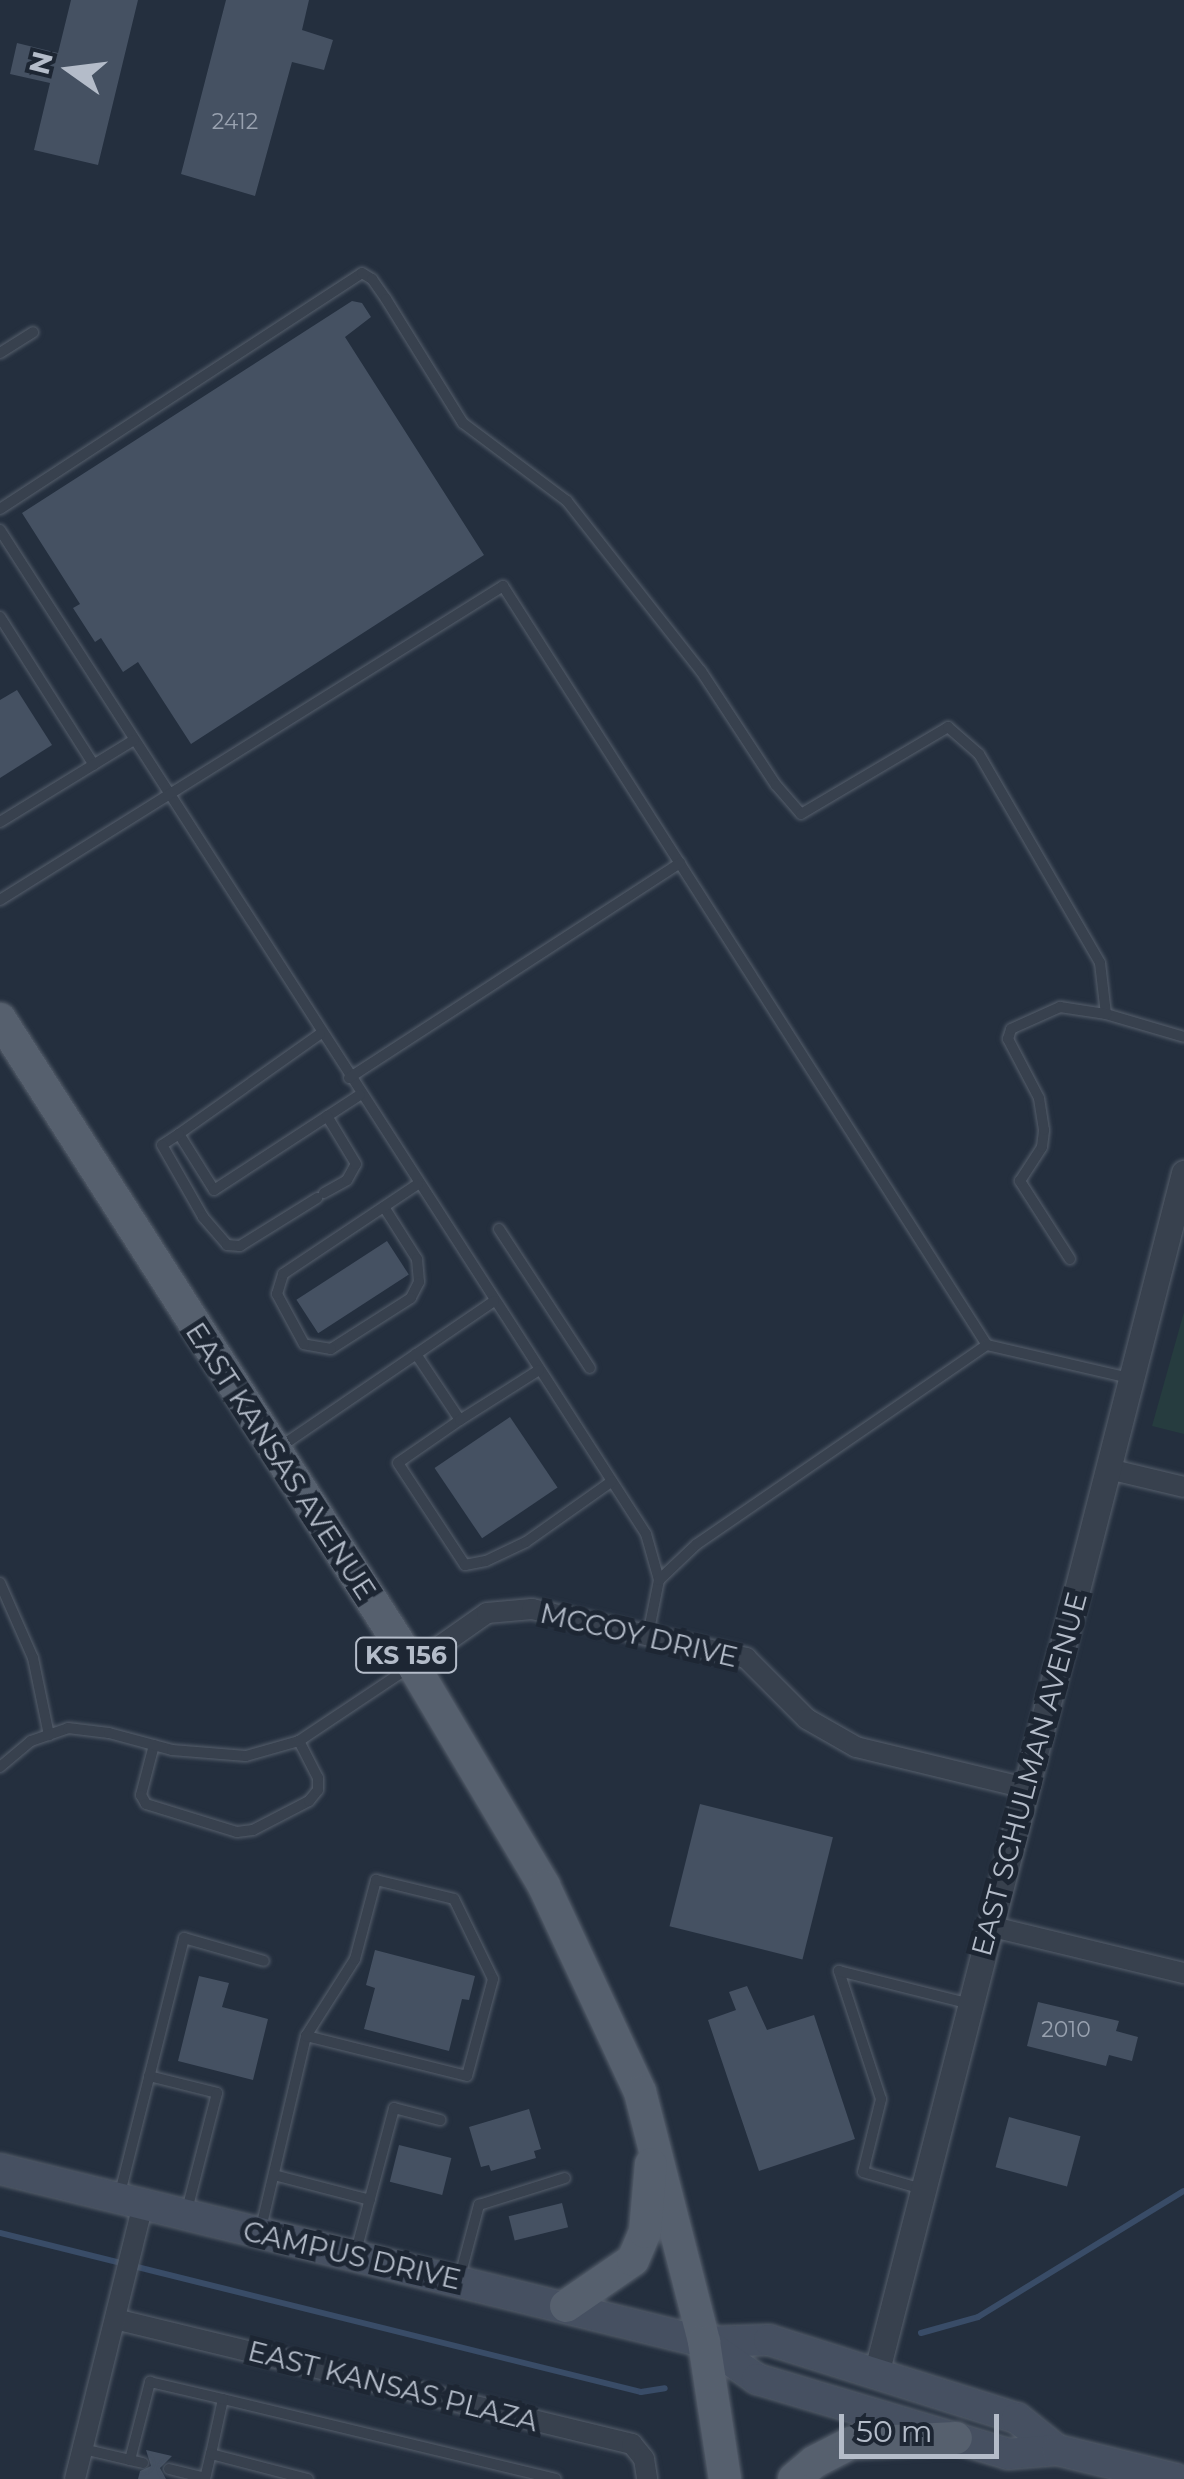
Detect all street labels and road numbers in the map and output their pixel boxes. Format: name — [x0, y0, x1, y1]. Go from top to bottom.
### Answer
street label: EAST KANSAS AVENUE — [179, 1316, 383, 1606]
street label: EAST SCHULMAN AVENUE — [964, 1588, 1094, 1960]
street label: MCCOY DRIVE — [537, 1596, 741, 1674]
road number: KS 156 — [354, 1635, 458, 1675]
street label: CAMPUS DRIVE — [240, 2214, 464, 2296]
street label: EAST KANSAS PLAZA — [245, 2334, 541, 2438]

